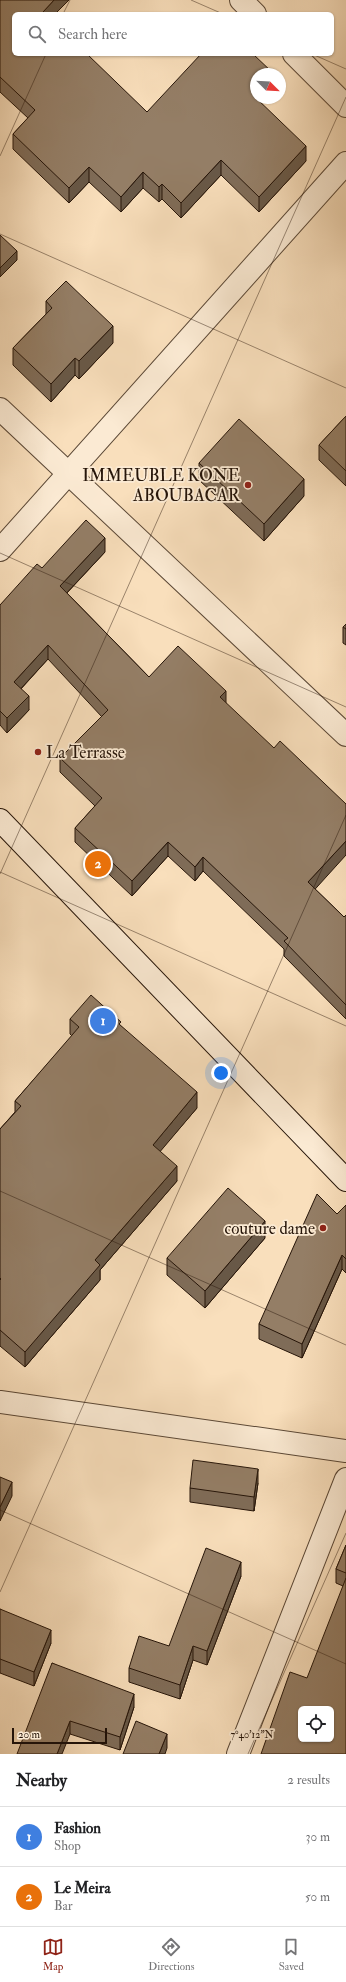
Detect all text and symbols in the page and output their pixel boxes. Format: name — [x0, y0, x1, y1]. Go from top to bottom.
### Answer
search box — [12, 12, 334, 56]
icon: search — [26, 23, 48, 45]
text: Search here — [58, 25, 127, 44]
north arrow — [250, 68, 286, 104]
place label: IMMEUBLE KONE ABOUBACAR — [82, 465, 241, 506]
marker: IMMEUBLE KONE ABOUBACAR — [243, 480, 253, 490]
place label: La Terrasse — [46, 742, 125, 763]
marker: La Terrasse — [33, 747, 43, 757]
pin: 2 — [85, 849, 111, 879]
pin: 1 — [90, 1006, 116, 1036]
your location — [211, 1063, 231, 1083]
place label: couture dame — [224, 1218, 315, 1239]
marker: couture dame — [318, 1223, 328, 1233]
map controls — [298, 1706, 334, 1742]
button: locate — [298, 1706, 334, 1742]
scale bar — [12, 1726, 107, 1745]
text: 20 m — [18, 1728, 40, 1741]
text: 7°40'12"N — [230, 1729, 274, 1741]
text: Nearby — [16, 1770, 67, 1791]
text: 2 results — [287, 1772, 330, 1788]
text: Fashion — [54, 1819, 101, 1838]
text: 1 — [27, 1829, 31, 1845]
text: 30 m — [306, 1829, 330, 1845]
text: Shop — [54, 1838, 81, 1854]
text: Le Meira — [54, 1879, 111, 1898]
text: 2 — [26, 1889, 32, 1905]
text: 50 m — [305, 1889, 330, 1905]
text: Bar — [54, 1898, 73, 1914]
tab: Map — [42, 1936, 64, 1973]
tab: Directions — [148, 1936, 195, 1973]
tab: Saved — [279, 1936, 304, 1973]

